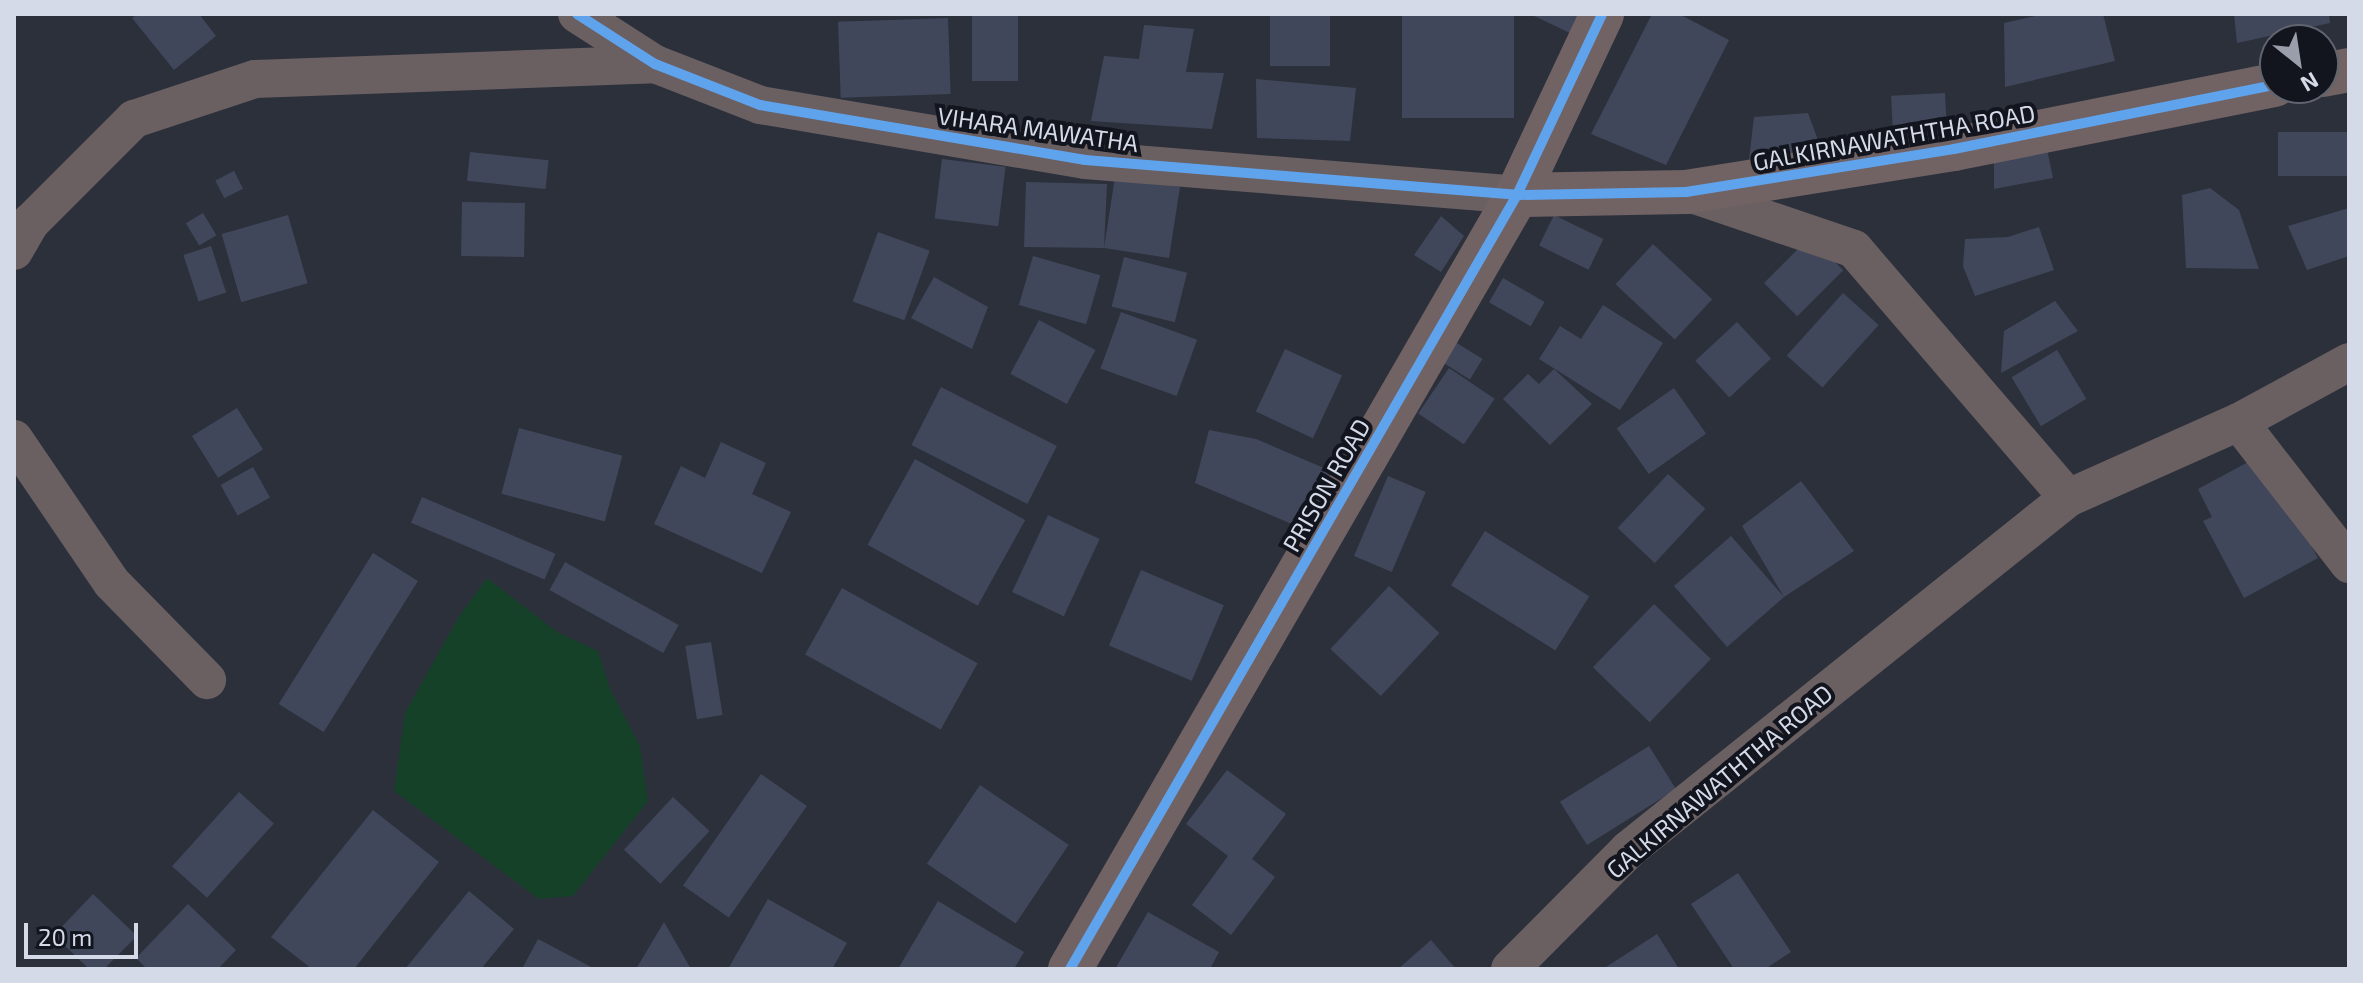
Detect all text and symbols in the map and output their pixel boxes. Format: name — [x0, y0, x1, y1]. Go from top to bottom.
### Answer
north arrow — [2259, 24, 2339, 104]
text: N — [2297, 68, 2323, 98]
street label: GALKIRNAWATHTHA ROAD — [1750, 98, 2038, 176]
street label: VIHARA MAWATHA — [935, 101, 1141, 157]
street label: PRISON ROAD — [1276, 413, 1376, 557]
street label: GALKIRNAWATHTHA ROAD — [1600, 678, 1838, 884]
scale bar — [28, 907, 142, 957]
text: 20 m — [38, 922, 92, 951]

